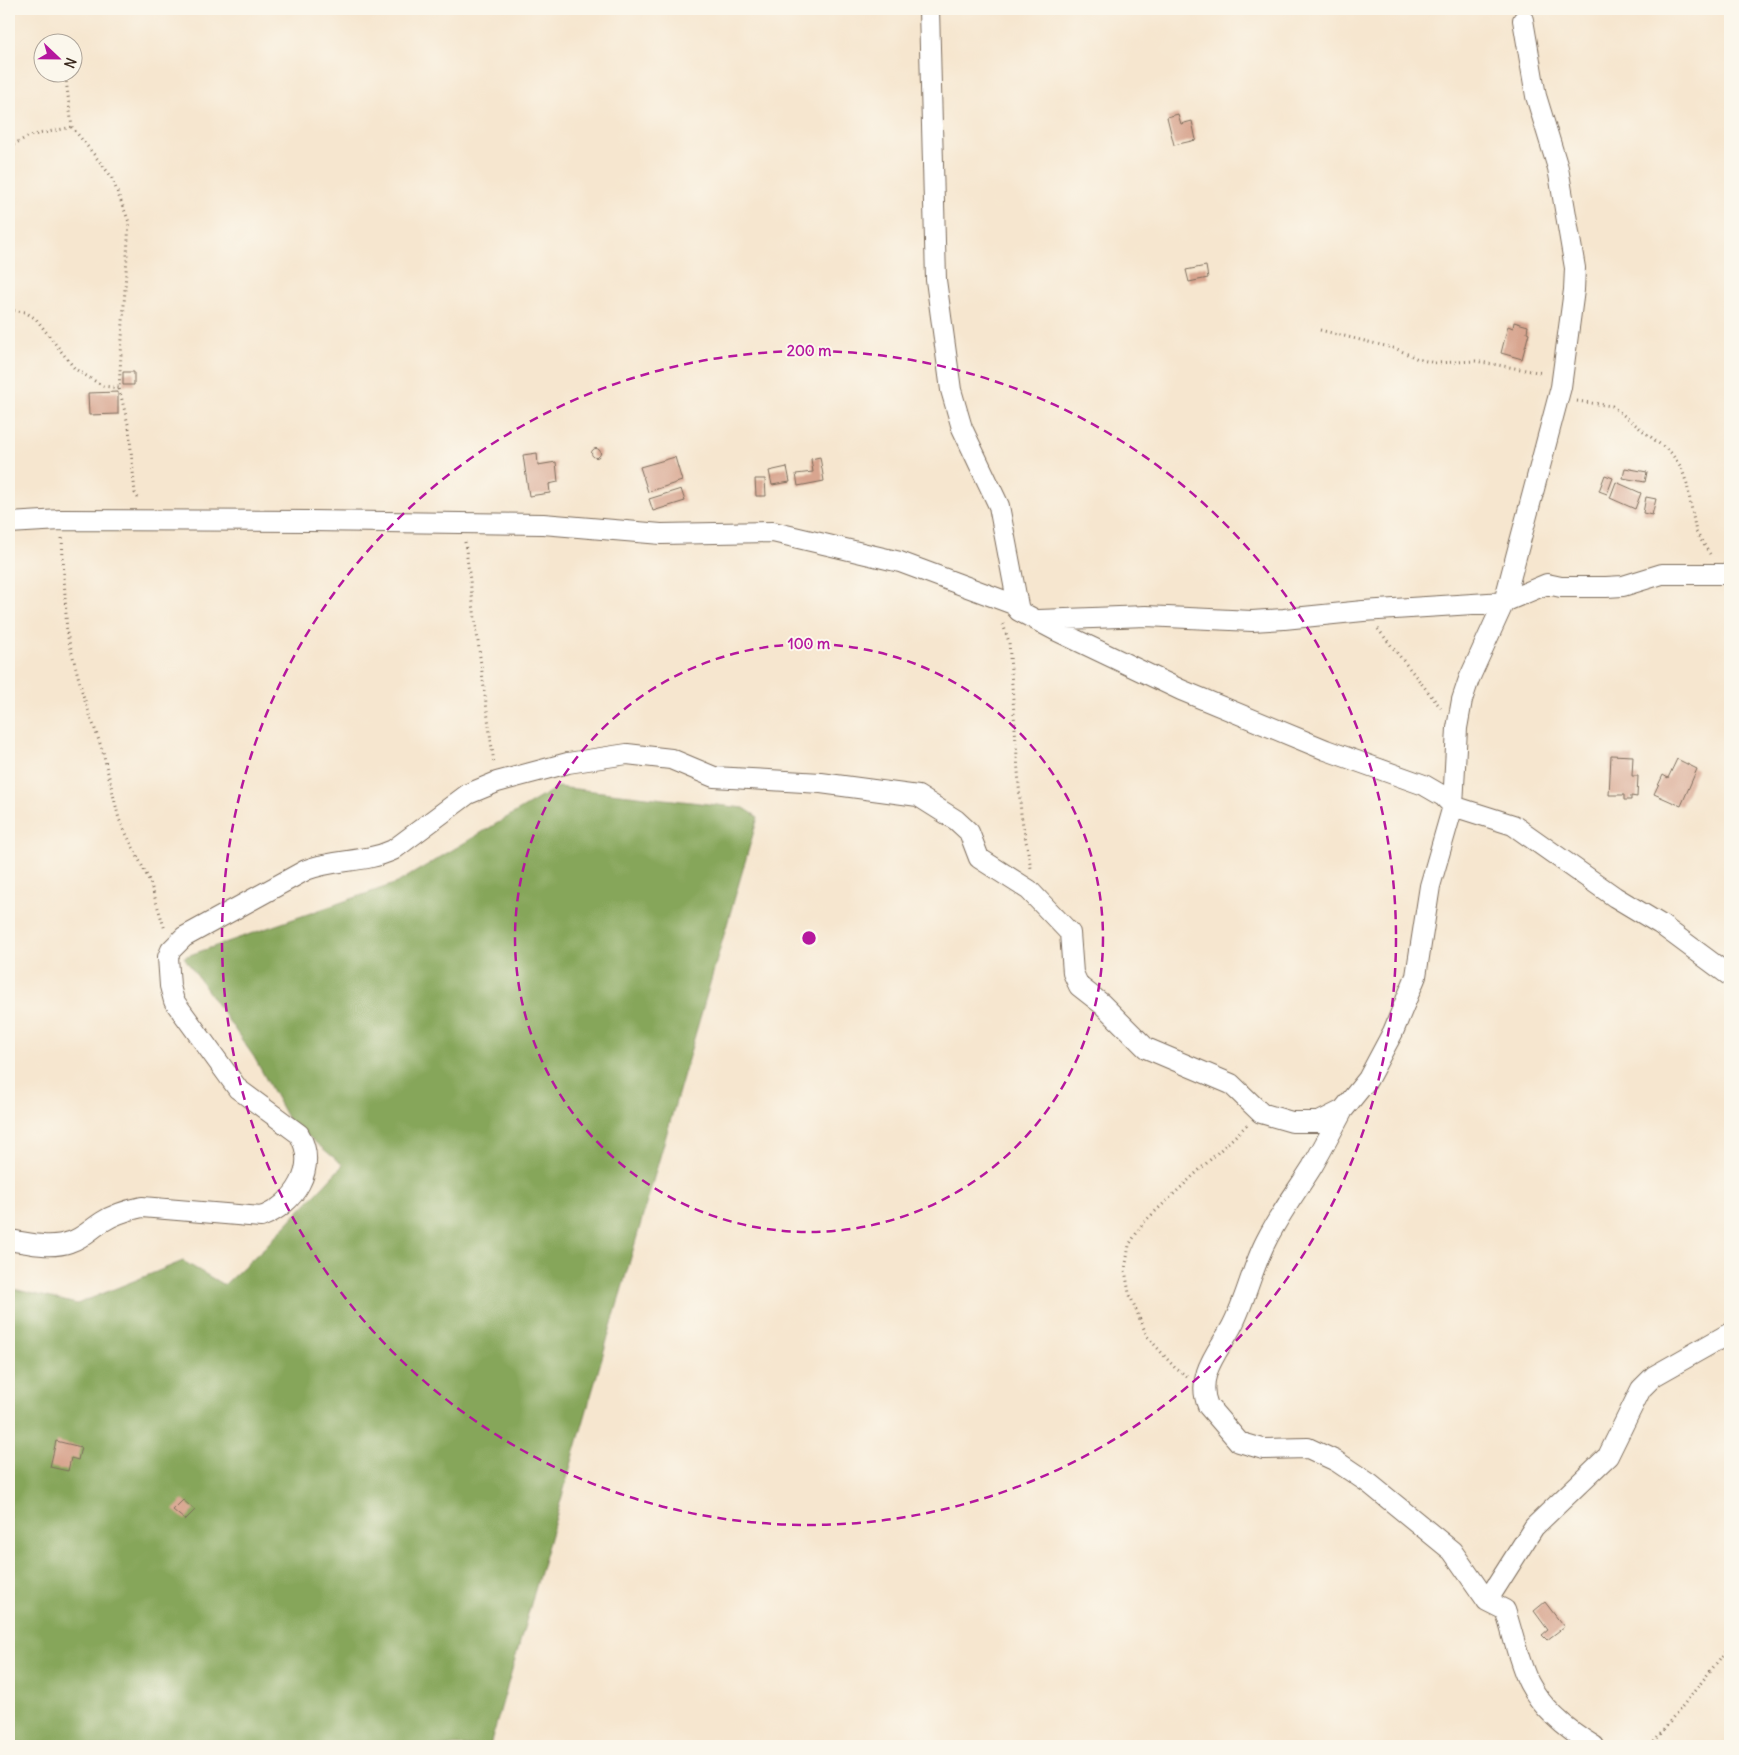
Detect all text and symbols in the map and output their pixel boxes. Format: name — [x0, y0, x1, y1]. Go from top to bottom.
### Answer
north arrow — [32, 32, 82, 82]
text: N — [60, 55, 80, 71]
text: 200 m — [787, 341, 831, 360]
text: 100 m — [788, 634, 830, 653]
centre of rings — [800, 929, 818, 947]

